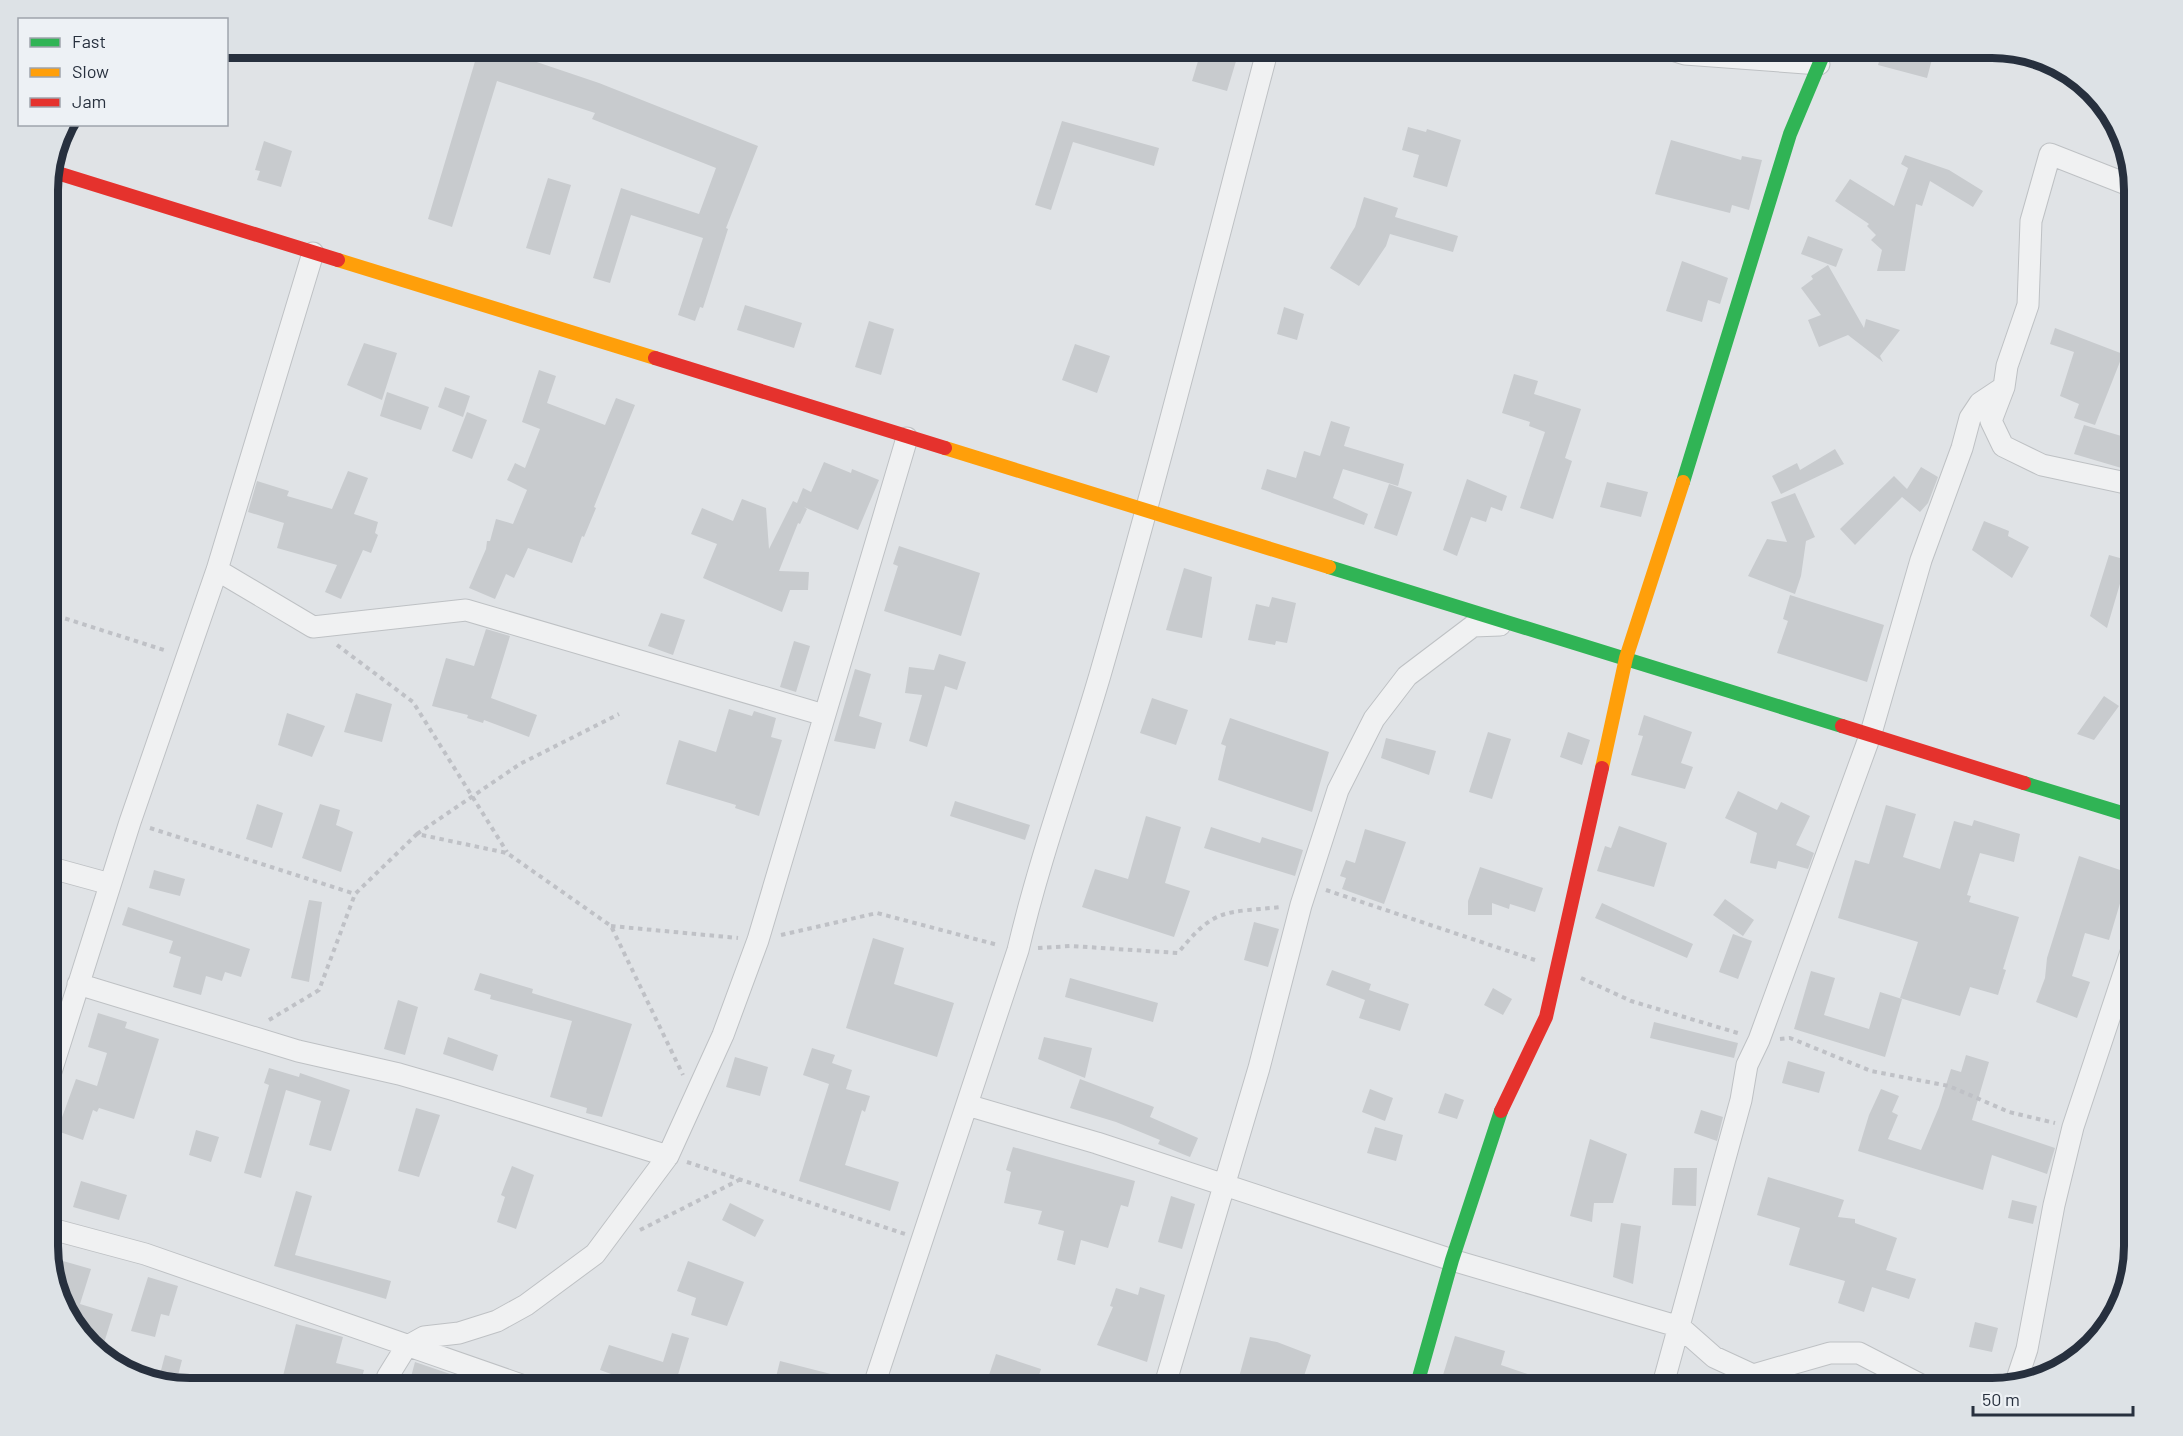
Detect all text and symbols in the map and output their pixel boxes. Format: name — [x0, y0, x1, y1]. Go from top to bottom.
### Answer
legend — [18, 18, 228, 126]
text: Fast — [72, 30, 106, 52]
text: Slow — [72, 60, 109, 82]
text: Jam — [72, 90, 106, 112]
scale bar — [1973, 1379, 2134, 1417]
text: 50 m — [1982, 1388, 2020, 1410]

